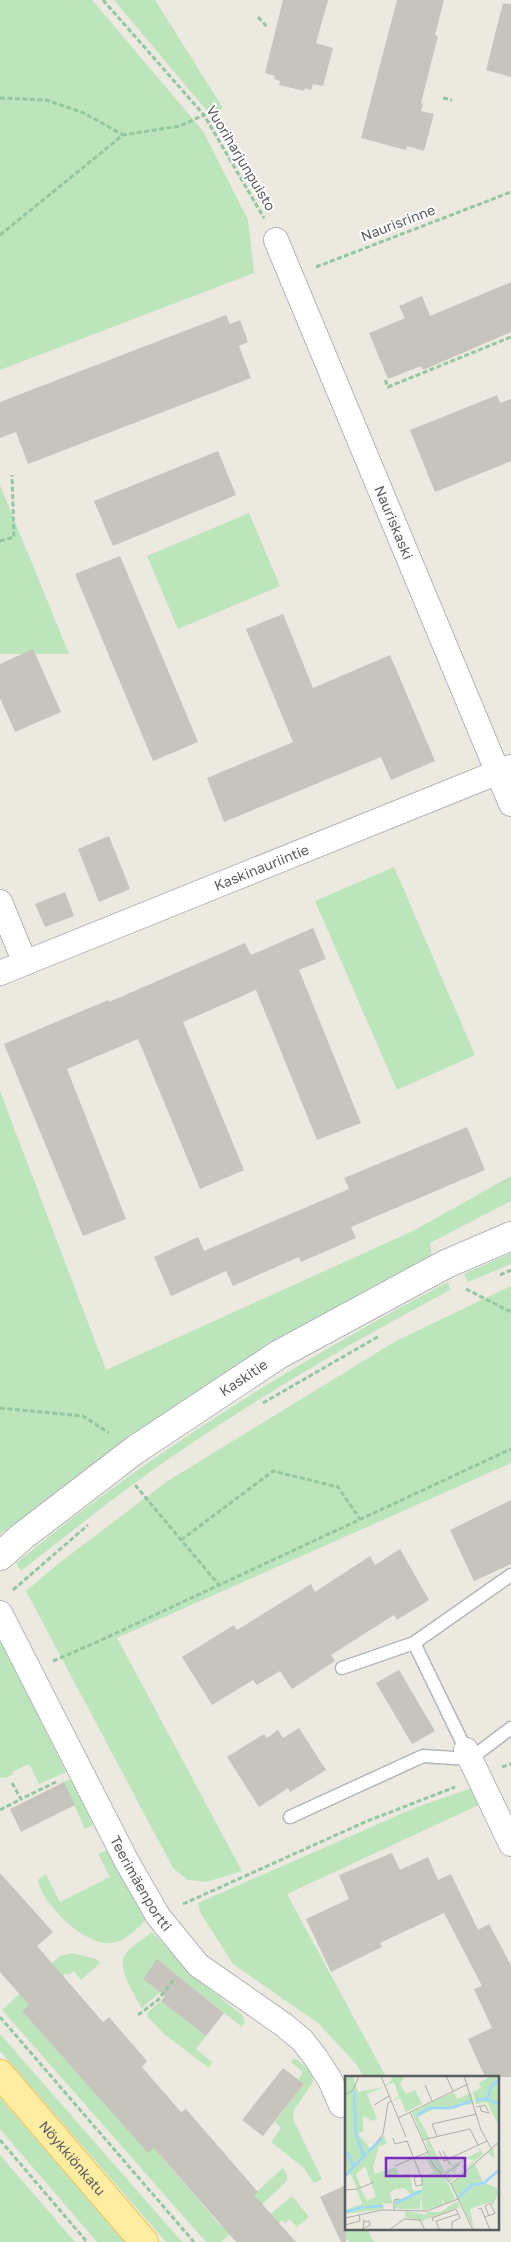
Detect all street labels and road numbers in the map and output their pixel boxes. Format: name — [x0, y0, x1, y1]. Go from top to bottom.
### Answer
street label: Vuoriharjunpuisto — [203, 102, 280, 214]
street label: Naurisrinne — [358, 201, 437, 244]
street label: Nauriskaski — [371, 483, 417, 562]
street label: Kaskinauriintie — [212, 840, 311, 894]
street label: Kaskitie — [216, 1355, 270, 1400]
street label: Teerimäenportti — [107, 1833, 176, 1934]
street label: Nöykkiönkatu — [36, 2117, 109, 2199]

